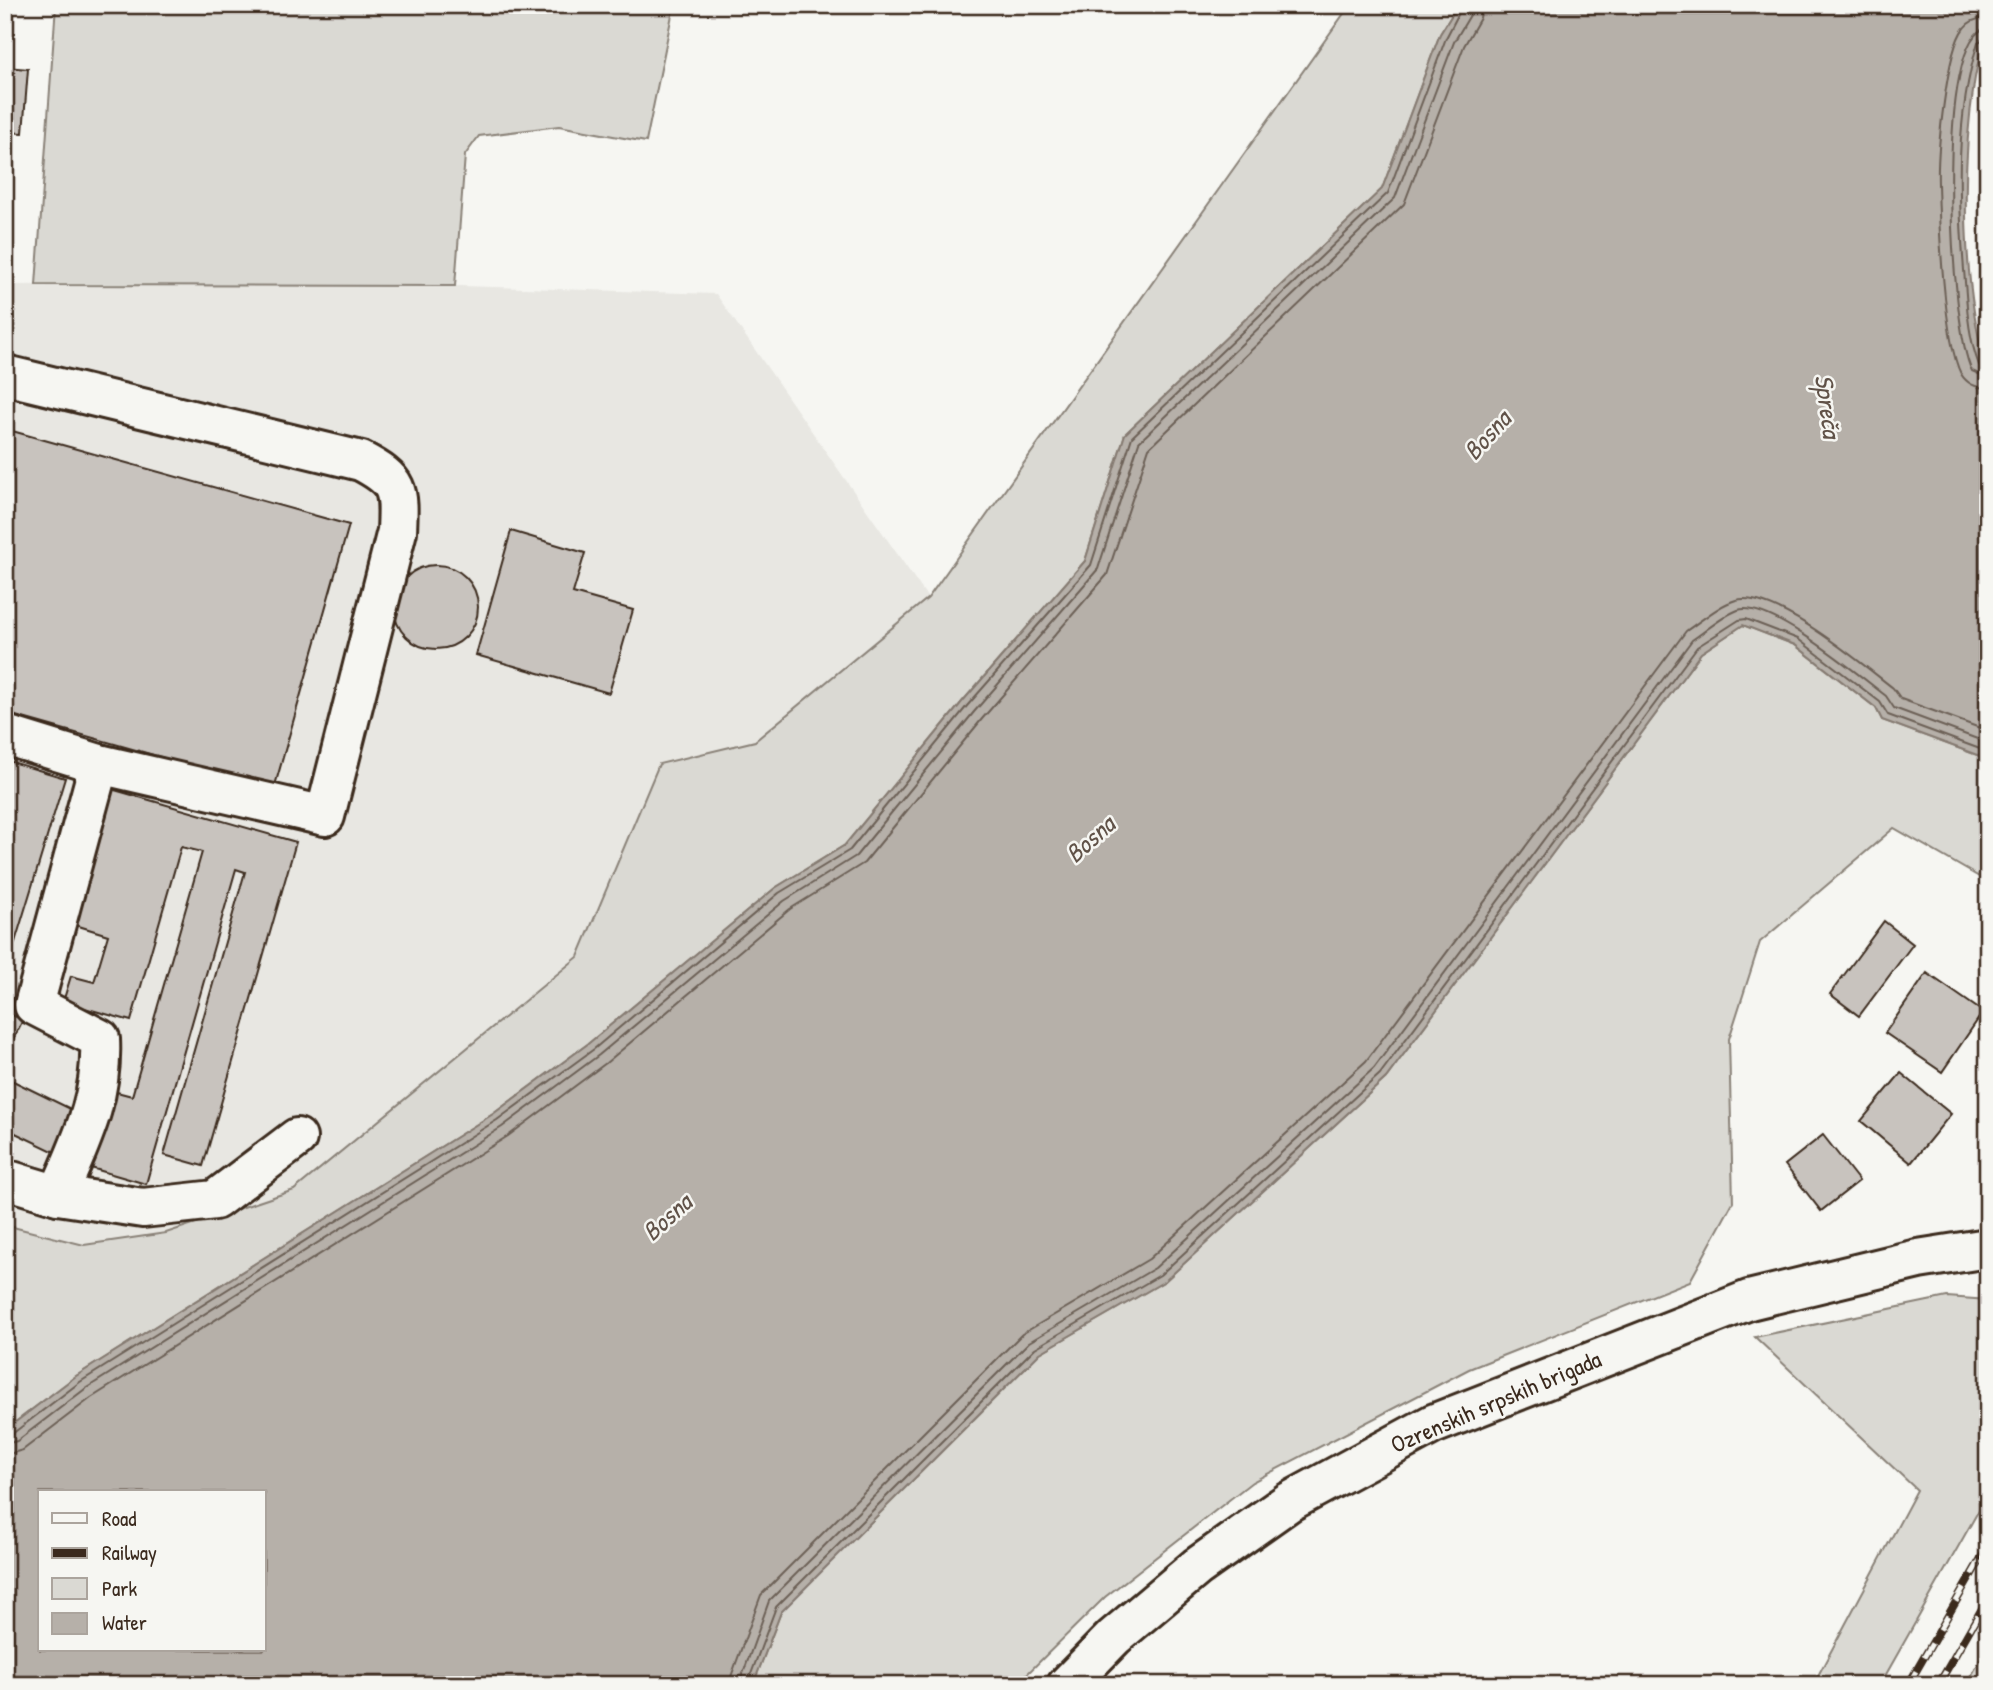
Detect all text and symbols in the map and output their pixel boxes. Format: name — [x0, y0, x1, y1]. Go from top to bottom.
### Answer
water label: Spreča — [1806, 372, 1851, 443]
water label: Bosna — [1455, 400, 1520, 467]
water label: Bosna — [1057, 805, 1124, 870]
water label: Bosna — [634, 1183, 701, 1248]
street label: Ozrenskih srpskih brigada — [1385, 1342, 1606, 1460]
legend — [38, 1490, 266, 1652]
text: Road — [102, 1504, 136, 1533]
text: Railway — [102, 1538, 157, 1567]
text: Park — [102, 1574, 137, 1603]
text: Water — [102, 1608, 147, 1637]

